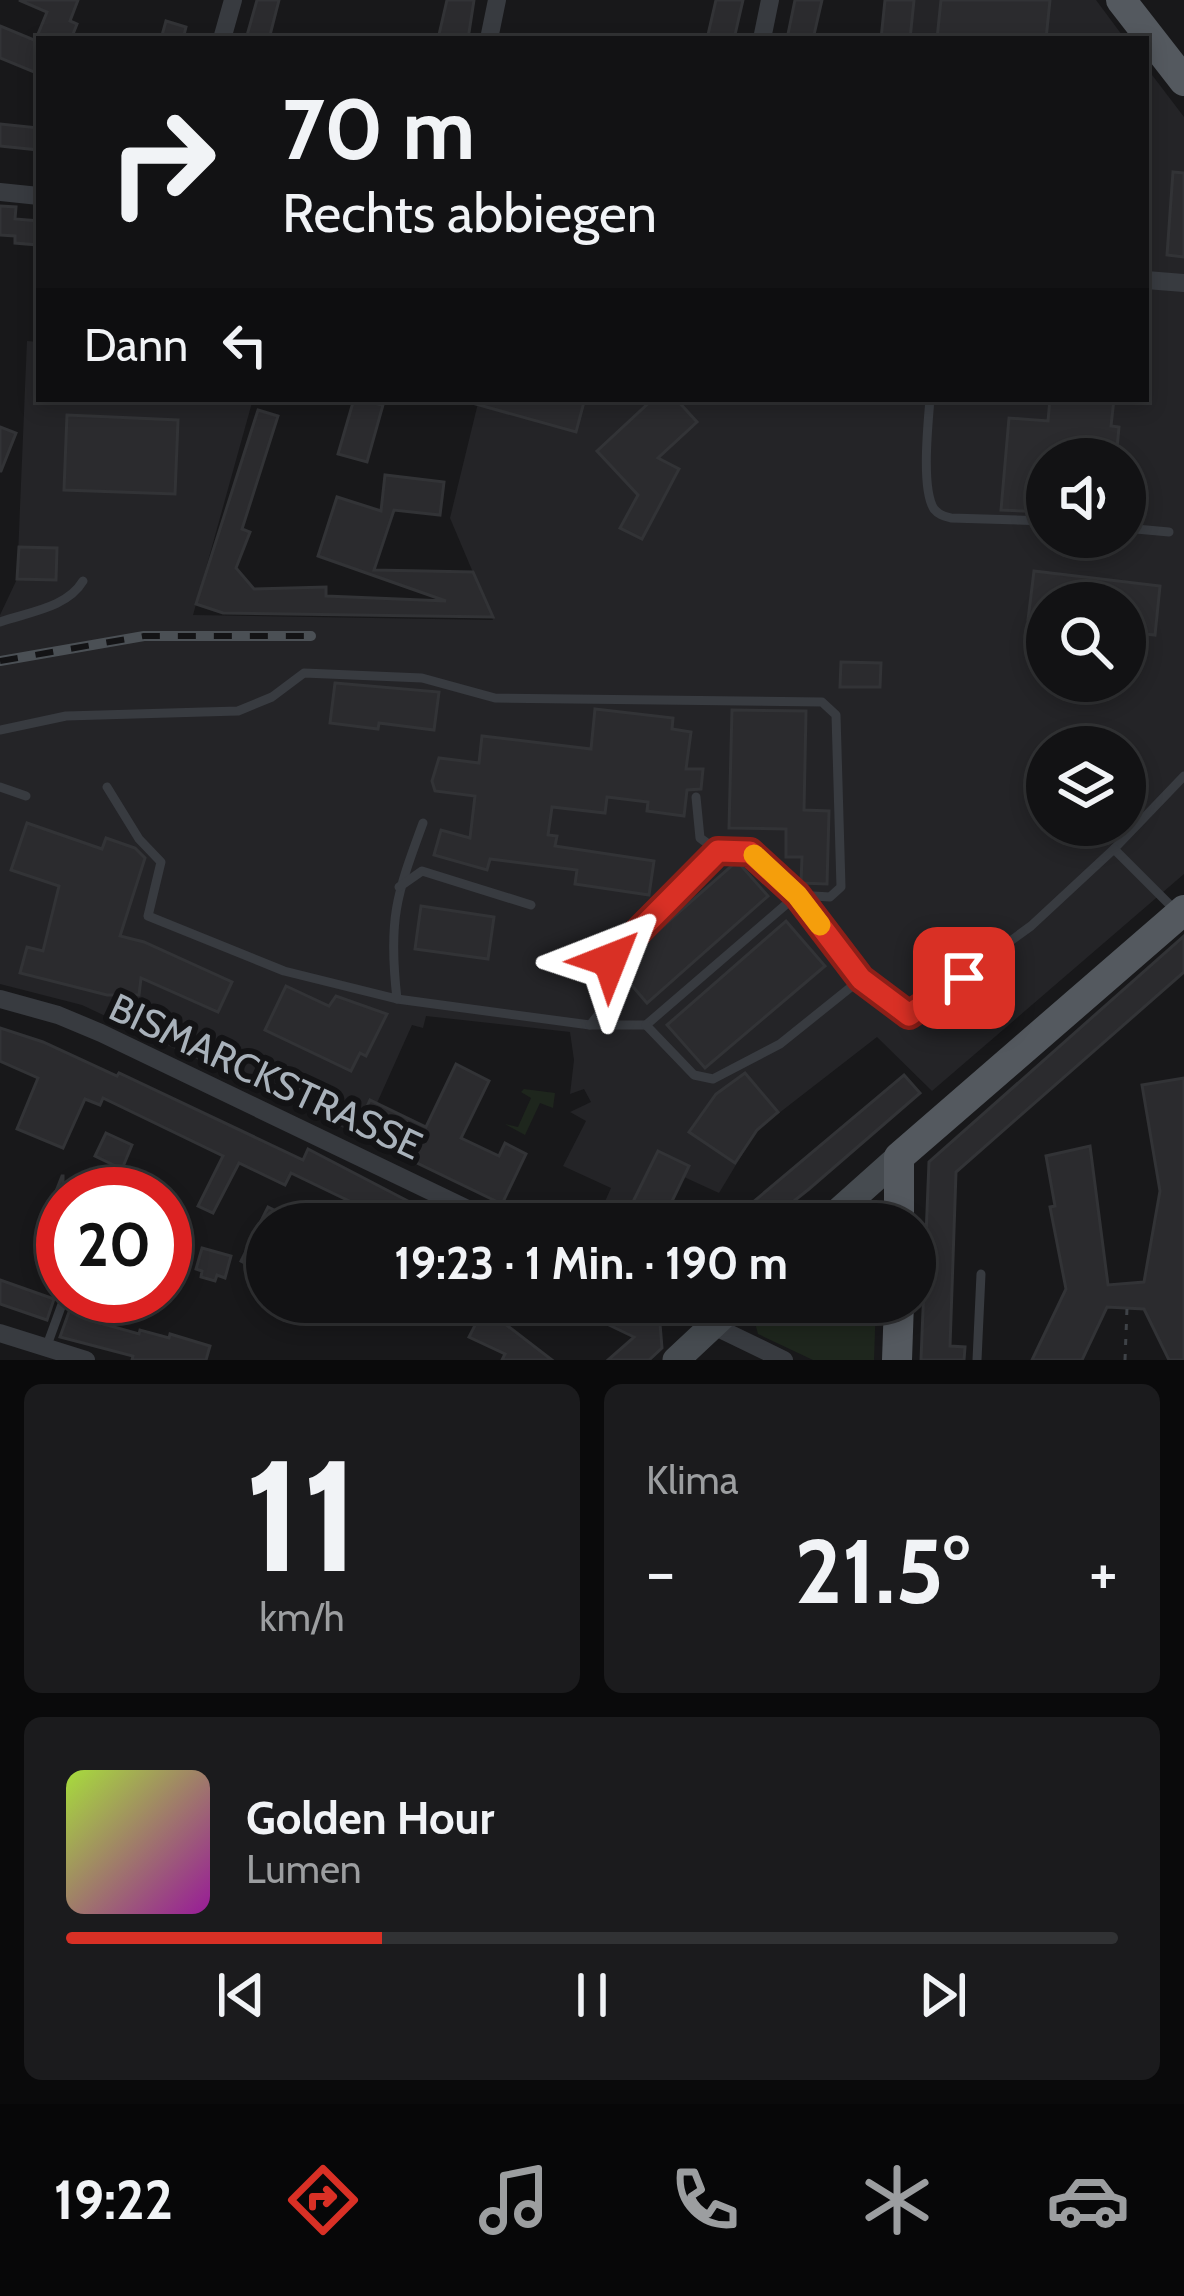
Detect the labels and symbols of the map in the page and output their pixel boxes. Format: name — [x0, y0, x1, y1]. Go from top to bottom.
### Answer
position arrow — [547, 897, 673, 1023]
pin — [913, 927, 1015, 1029]
street label: BISMARCKSTRASSE — [102, 983, 430, 1169]
speed limit sign: 20 — [36, 1167, 192, 1323]

